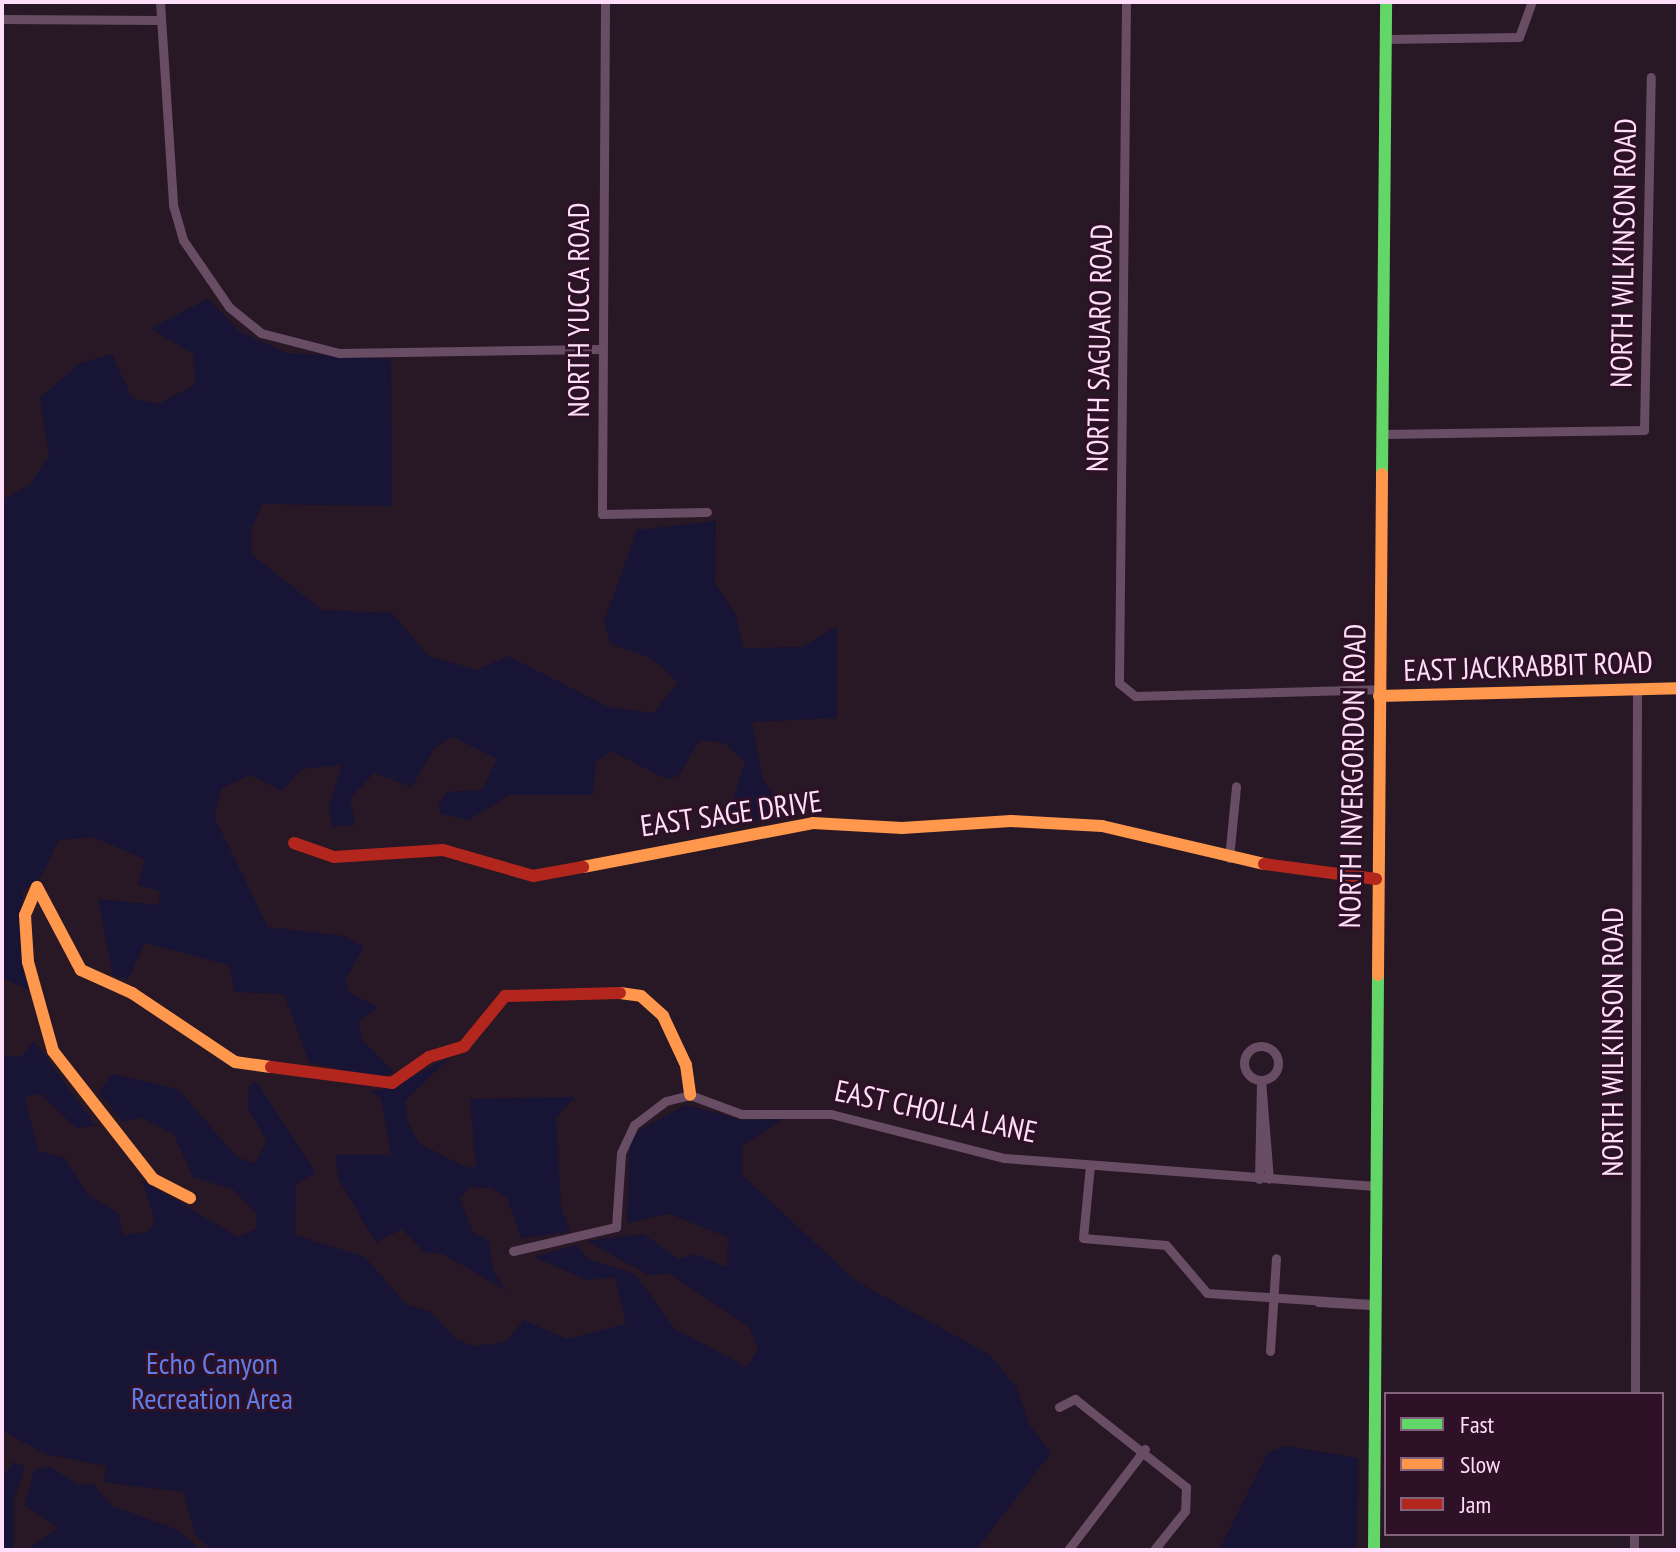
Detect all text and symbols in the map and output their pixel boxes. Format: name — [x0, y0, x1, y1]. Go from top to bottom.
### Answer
street label: NORTH WILKINSON ROAD — [1603, 118, 1643, 388]
street label: NORTH YUCCA ROAD — [560, 202, 596, 418]
street label: NORTH SAGUARO ROAD — [1079, 224, 1119, 472]
street label: NORTH INVERGORDON ROAD — [1331, 623, 1373, 929]
street label: EAST JACKRABBIT ROAD — [1402, 644, 1654, 688]
street label: EAST SAGE DRIVE — [637, 782, 825, 844]
street label: NORTH WILKINSON ROAD — [1594, 907, 1630, 1177]
street label: EAST CHOLLA LANE — [831, 1072, 1041, 1150]
park label: Echo Canyon Recreation Area — [131, 1345, 293, 1416]
legend — [1384, 1392, 1664, 1536]
text: Fast — [1460, 1409, 1494, 1440]
text: Slow — [1460, 1449, 1500, 1480]
text: Jam — [1460, 1489, 1491, 1520]

